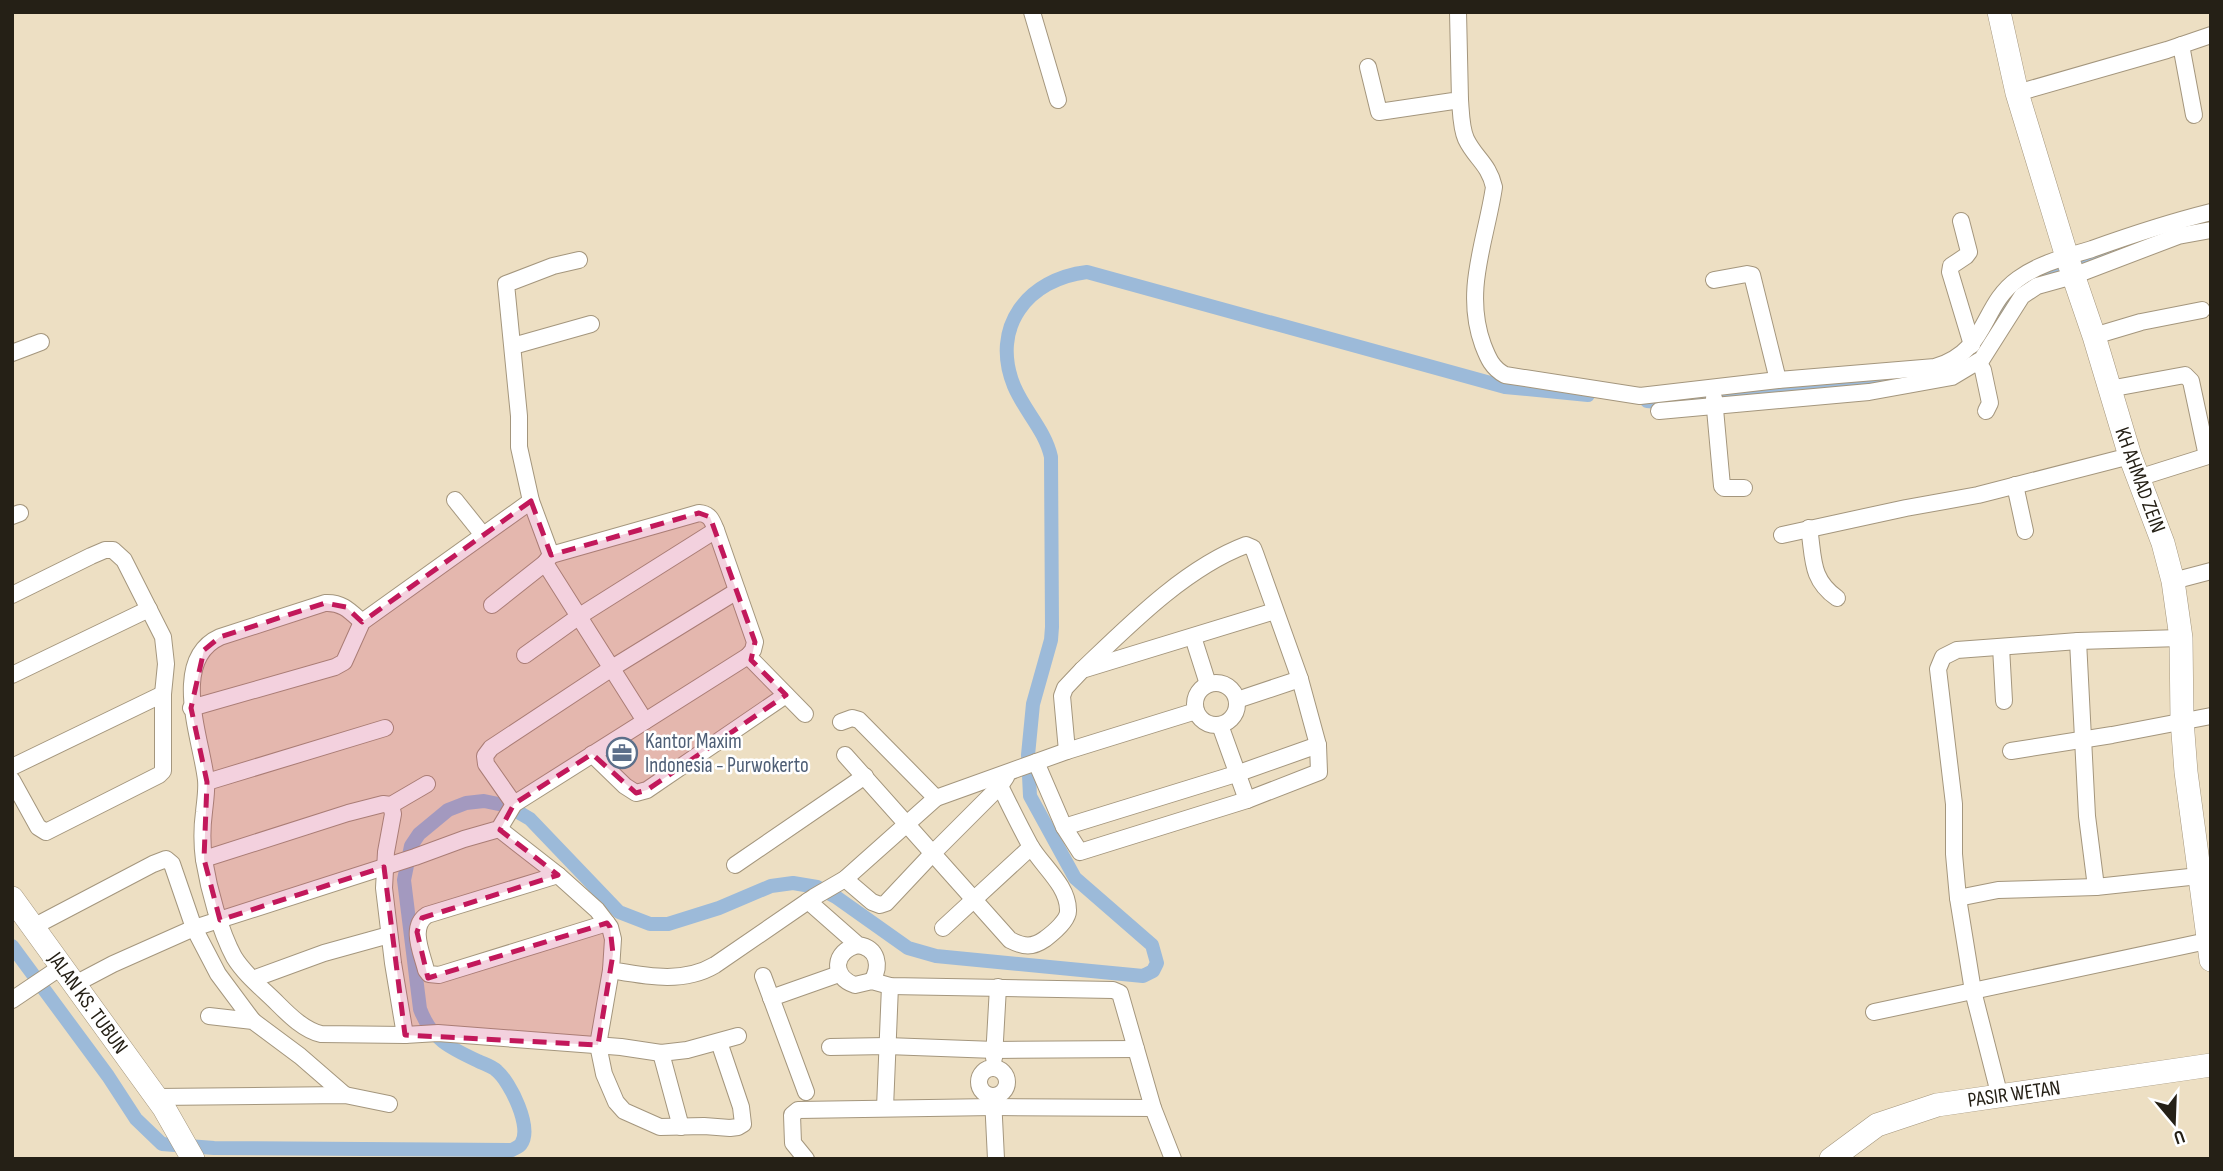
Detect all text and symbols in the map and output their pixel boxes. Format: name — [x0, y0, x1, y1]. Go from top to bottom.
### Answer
street label: KH AHMAD ZEIN — [2109, 424, 2171, 536]
place label: Kantor Maxim Indonesia - Purwokerto — [645, 729, 809, 778]
office icon: Kantor Maxim Indonesia - Purwokerto — [605, 736, 639, 770]
street label: JALAN KS. TUBUN — [42, 947, 133, 1059]
street label: PASIR WETAN — [1966, 1075, 2062, 1113]
north arrow — [2139, 1087, 2209, 1157]
text: U — [2171, 1124, 2187, 1149]

